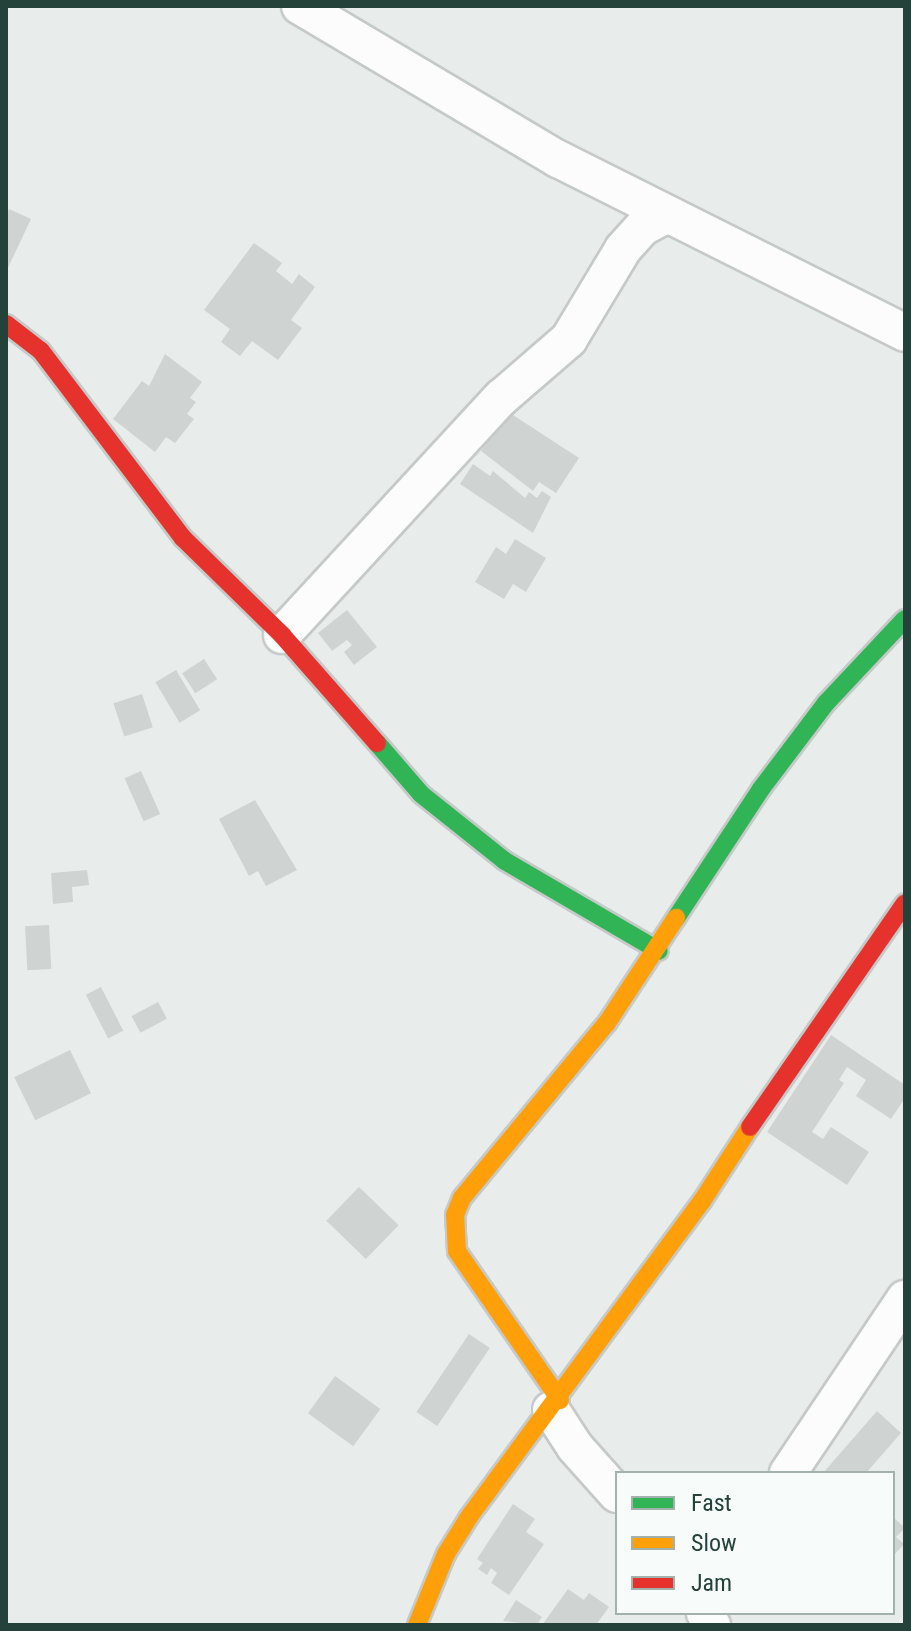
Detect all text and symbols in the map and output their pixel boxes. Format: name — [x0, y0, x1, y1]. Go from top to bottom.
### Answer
legend — [615, 1471, 895, 1615]
text: Fast — [691, 1489, 732, 1517]
text: Slow — [691, 1529, 737, 1557]
text: Jam — [691, 1569, 732, 1597]

